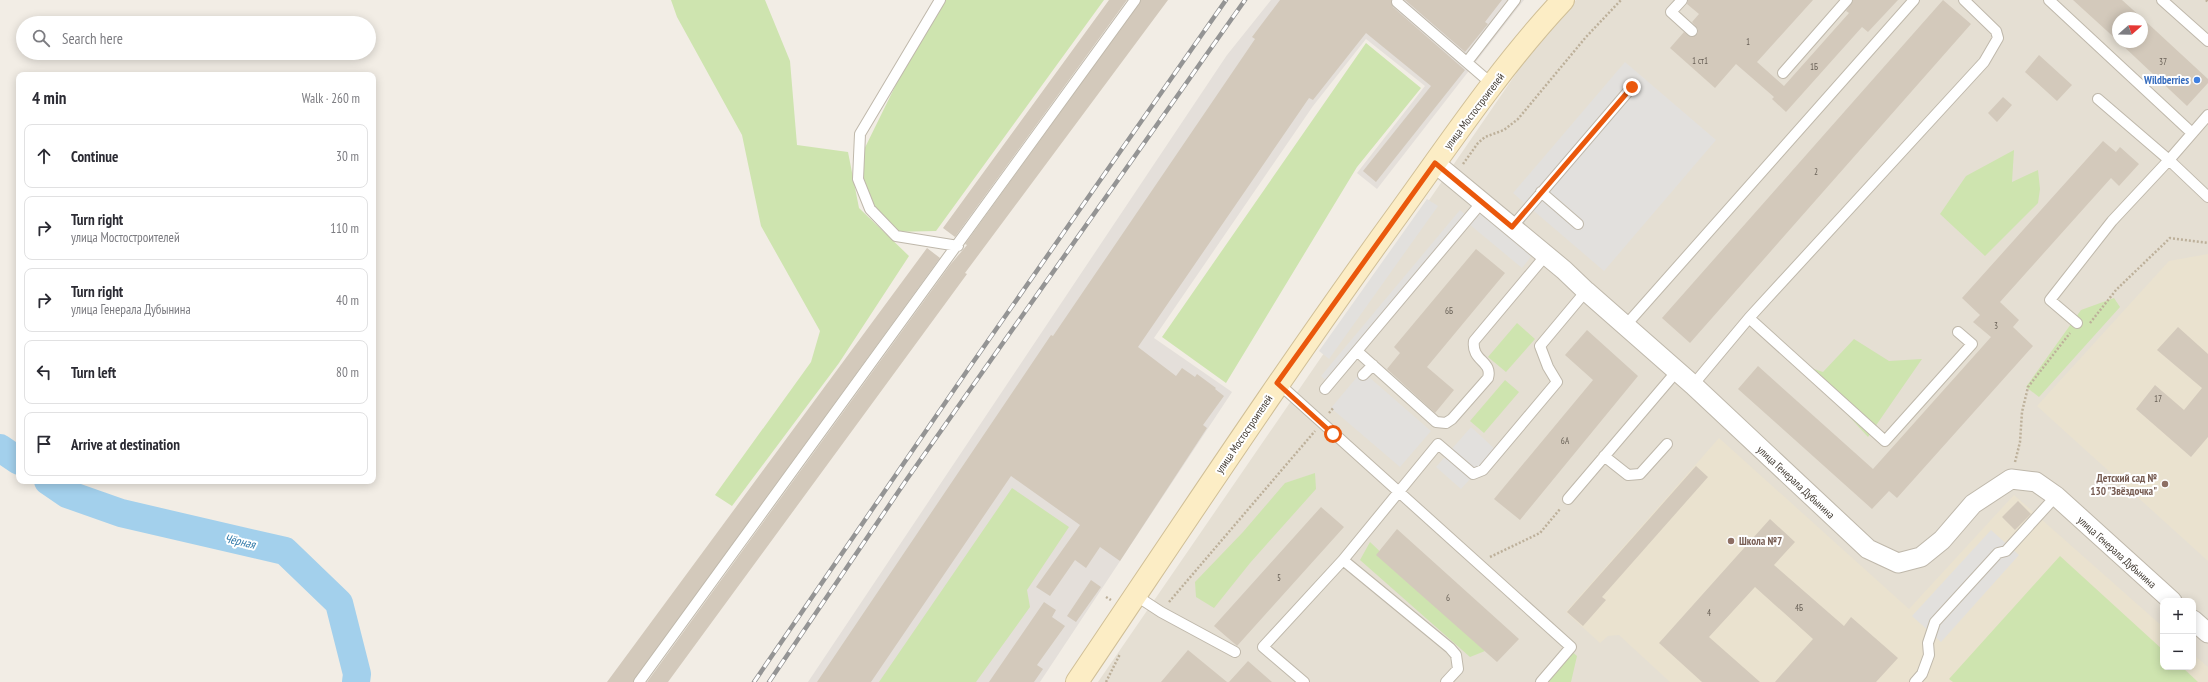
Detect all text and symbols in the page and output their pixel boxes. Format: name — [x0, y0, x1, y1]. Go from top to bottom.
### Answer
north arrow — [2112, 12, 2148, 48]
search box — [16, 16, 376, 60]
icon: search — [30, 27, 52, 49]
text: Search here — [62, 29, 123, 48]
house number: 1 — [1746, 36, 1750, 47]
house number: 1 ст1 — [1692, 55, 1708, 66]
house number: 37 — [2159, 56, 2167, 67]
house number: 1Б — [1810, 61, 1818, 72]
street label: улица Мостостроителей — [1441, 70, 1507, 152]
place label: Wildberries — [2143, 73, 2189, 87]
marker: Wildberries — [2192, 75, 2202, 85]
route end — [1623, 78, 1641, 96]
text: 4 min — [32, 87, 66, 109]
text: Walk · 260 m — [302, 90, 360, 107]
icon: ahead — [33, 145, 55, 167]
text: Continue — [71, 147, 118, 166]
text: 30 m — [336, 148, 359, 165]
house number: 2 — [1814, 166, 1818, 177]
text: Turn right — [71, 210, 123, 229]
icon: right — [33, 217, 55, 239]
text: 110 m — [330, 220, 359, 237]
text: улица Мостостроителей — [71, 229, 180, 246]
text: Turn right — [71, 282, 123, 301]
icon: right — [33, 289, 55, 311]
text: 40 m — [336, 292, 359, 309]
text: улица Генерала Дубынина — [71, 301, 191, 318]
house number: 6Б — [1445, 305, 1453, 316]
house number: 3 — [1994, 320, 1998, 331]
icon: left — [33, 361, 55, 383]
text: Turn left — [71, 363, 116, 382]
text: 80 m — [336, 364, 359, 381]
street label: улица Мостостроителей — [1213, 392, 1276, 476]
house number: 17 — [2154, 393, 2162, 404]
route start — [1324, 425, 1342, 443]
icon: arrive — [33, 433, 55, 455]
text: Arrive at destination — [71, 435, 180, 454]
house number: 6А — [1561, 435, 1570, 446]
street label: улица Генерала Дубынина — [1754, 442, 1838, 522]
place label: Детский сад № 130 "Звёздочка" — [2090, 471, 2158, 498]
marker: Детский сад № 130 "Звёздочка" — [2160, 479, 2170, 489]
street label: улица Генерала Дубынина — [2075, 513, 2159, 591]
water label: Чёрная — [223, 530, 258, 552]
place label: Школа №7 — [1739, 534, 1782, 548]
marker: Школа №7 — [1726, 536, 1736, 546]
house number: 5 — [1277, 572, 1281, 583]
house number: 6 — [1446, 592, 1450, 603]
map controls — [2160, 598, 2196, 670]
button: + — [2160, 598, 2196, 634]
house number: 4Б — [1795, 602, 1803, 613]
house number: 4 — [1707, 607, 1711, 618]
button: − — [2160, 634, 2196, 670]

